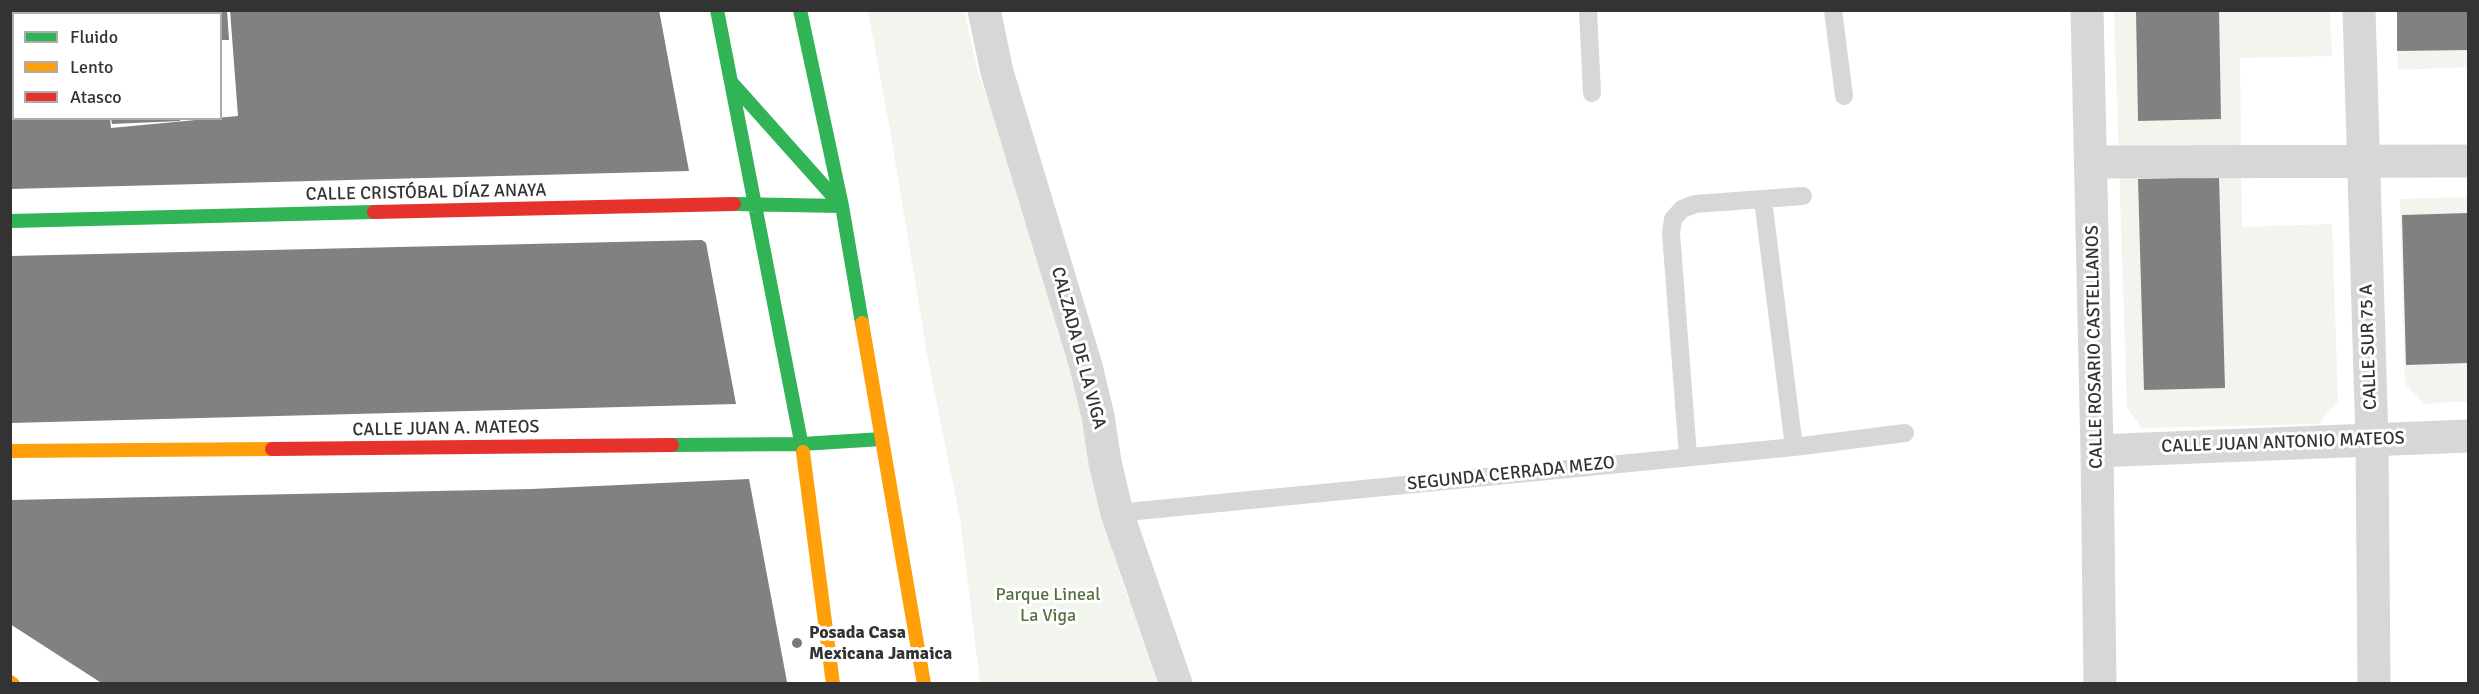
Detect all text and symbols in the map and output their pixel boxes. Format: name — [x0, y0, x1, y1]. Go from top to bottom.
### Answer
legend — [12, 12, 222, 120]
text: Fluido — [70, 26, 118, 48]
text: Lento — [70, 56, 113, 78]
text: Atasco — [70, 86, 122, 108]
street label: CALLE CRISTÓBAL DÍAZ ANAYA — [306, 180, 546, 206]
street label: CALLE ROSARIO CASTELLANOS — [2082, 225, 2108, 469]
street label: CALZADA DE LA VIGA — [1046, 265, 1110, 431]
street label: CALLE SUR 75 A — [2356, 284, 2382, 410]
street label: CALLE JUAN A. MATEOS — [352, 417, 540, 441]
street label: CALLE JUAN ANTONIO MATEOS — [2161, 428, 2405, 458]
street label: SEGUNDA CERRADA MEZO — [1406, 452, 1616, 496]
park label: Parque Lineal La Viga — [996, 584, 1100, 626]
place label: Posada Casa Mexicana Jamaica — [809, 622, 952, 664]
marker: Posada Casa Mexicana Jamaica — [790, 636, 804, 650]

